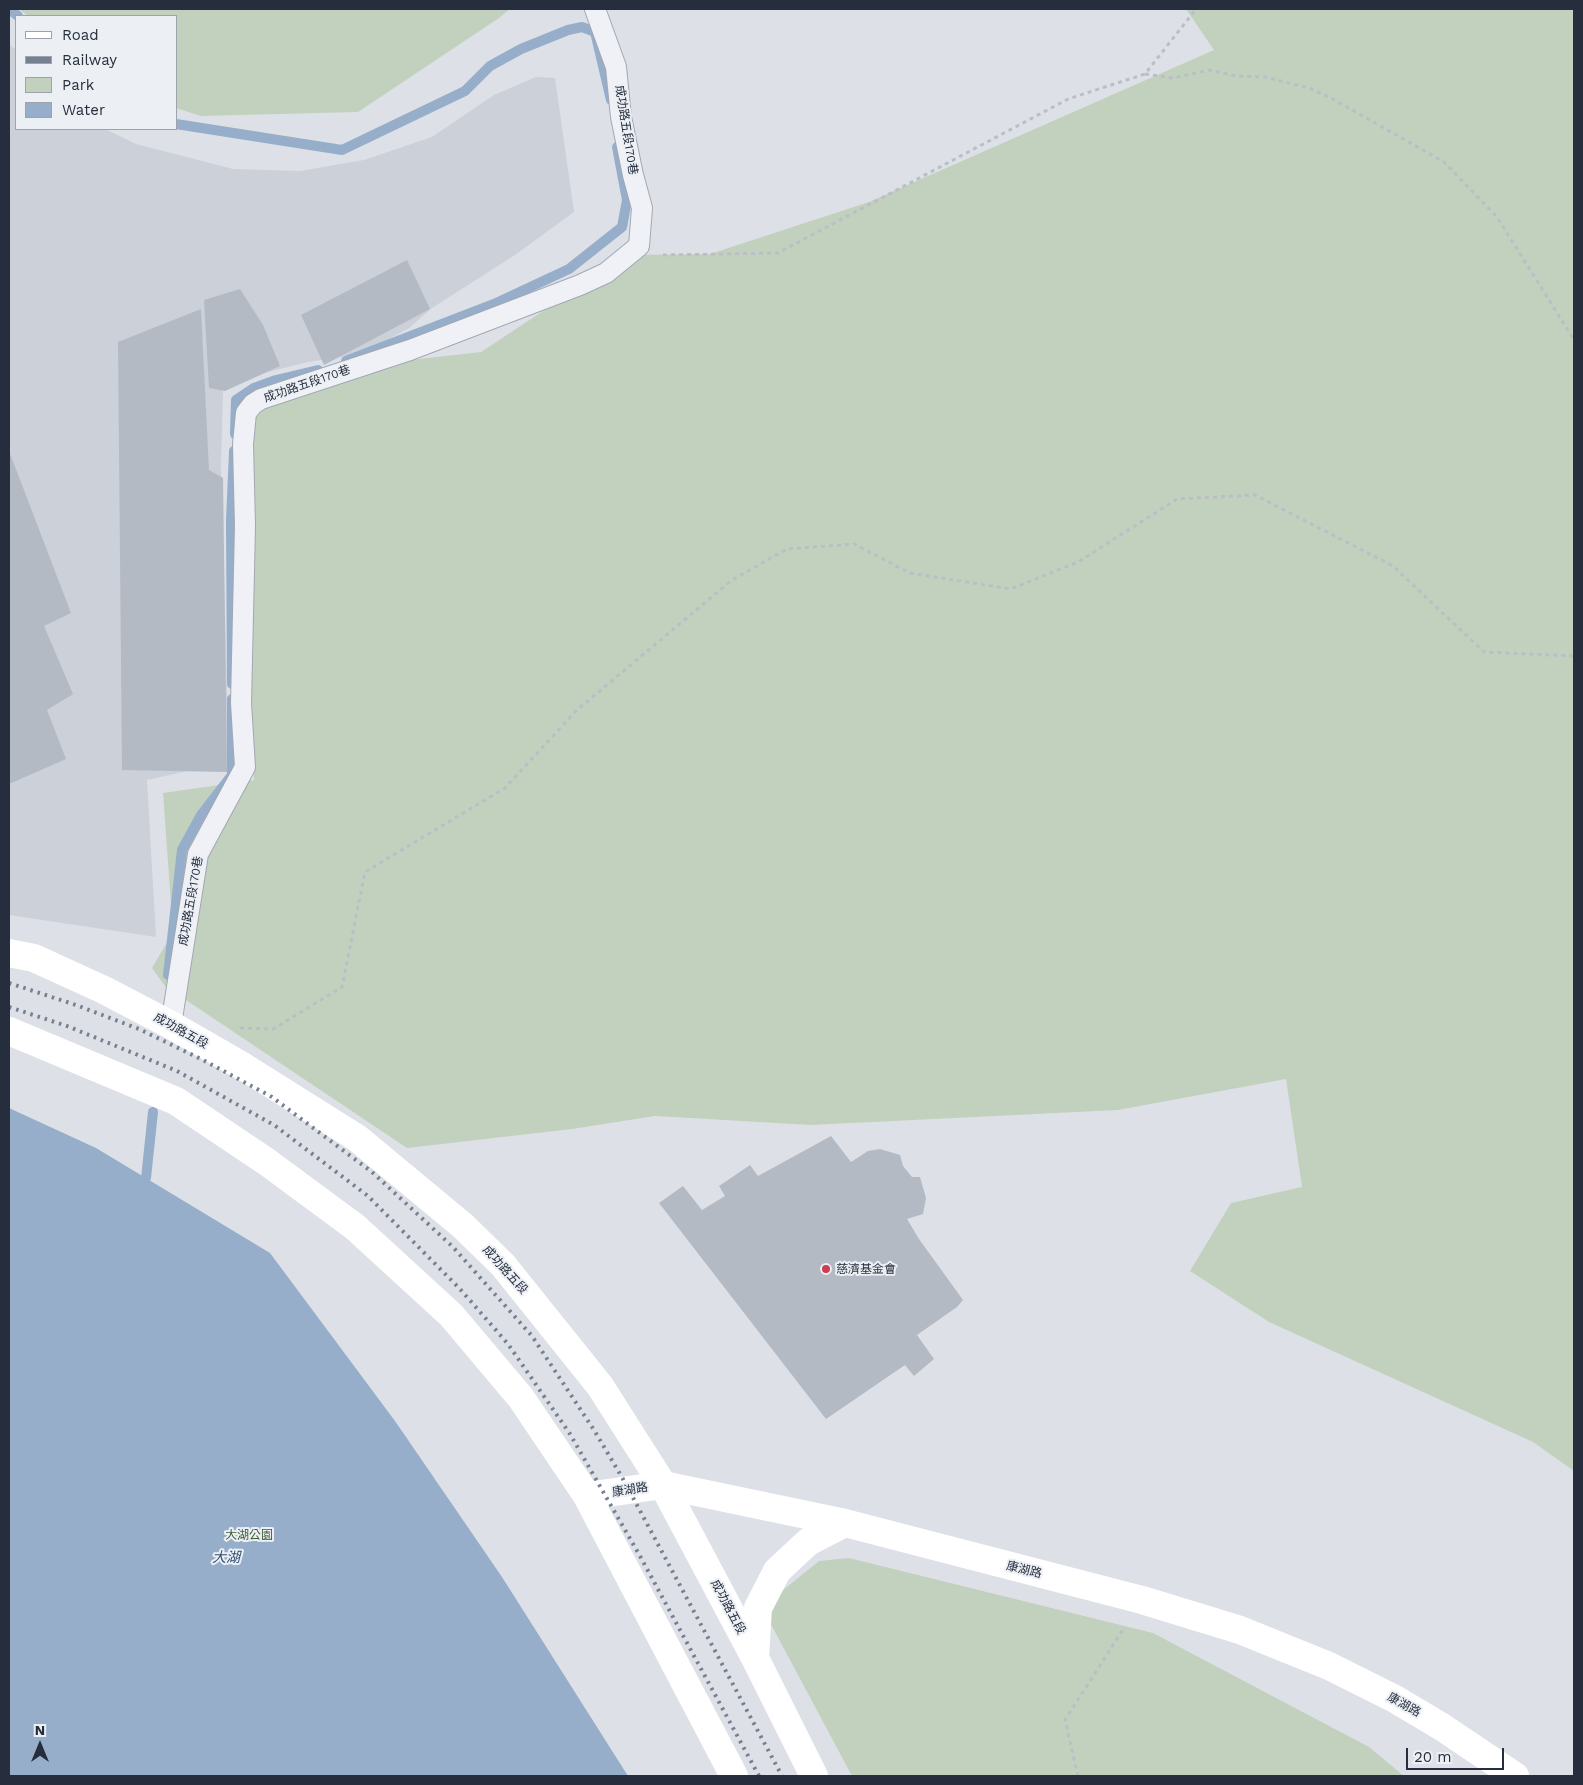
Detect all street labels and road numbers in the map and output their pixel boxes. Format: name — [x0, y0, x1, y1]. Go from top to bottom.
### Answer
street label: 成功路五段170巷 — [612, 84, 640, 176]
street label: 成功路五段170巷 — [262, 362, 352, 406]
street label: 成功路五段170巷 — [176, 855, 206, 947]
street label: 成功路五段 — [151, 1010, 211, 1052]
street label: 成功路五段 — [480, 1243, 530, 1297]
street label: 康湖路 — [611, 1480, 649, 1500]
street label: 康湖路 — [1005, 1559, 1043, 1581]
street label: 成功路五段 — [708, 1577, 748, 1637]
street label: 康湖路 — [1385, 1690, 1423, 1720]

